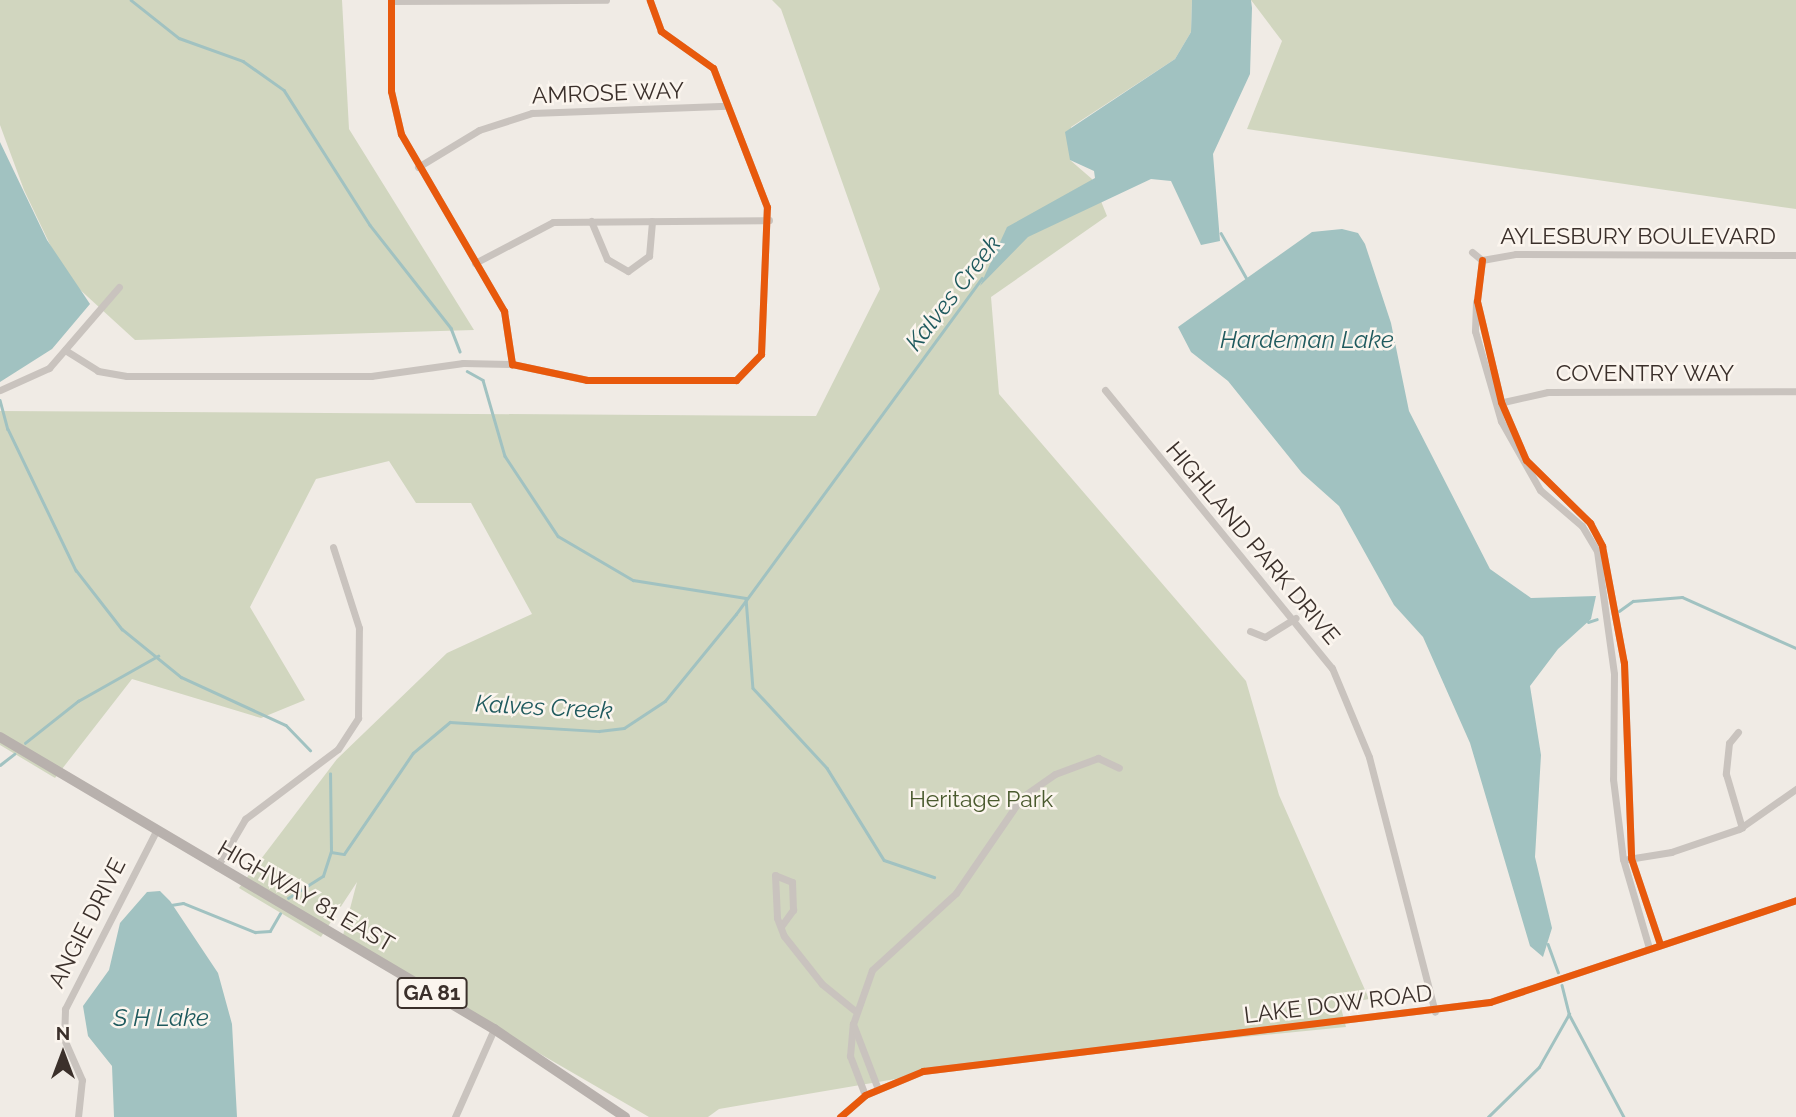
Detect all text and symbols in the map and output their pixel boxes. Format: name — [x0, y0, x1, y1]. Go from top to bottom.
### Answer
street label: AMROSE WAY — [531, 77, 685, 109]
street label: AYLESBURY BOULEVARD — [1500, 222, 1776, 250]
water label: Kalves Creek — [899, 230, 1007, 356]
water label: Hardeman Lake — [1220, 326, 1394, 354]
street label: COVENTRY WAY — [1555, 359, 1735, 387]
street label: HIGHLAND PARK DRIVE — [1160, 436, 1346, 650]
water label: Kalves Creek — [474, 689, 614, 725]
park label: Heritage Park — [909, 785, 1053, 813]
street label: HIGHWAY 81 EAST — [213, 834, 399, 958]
street label: ANGIE DRIVE — [42, 853, 132, 993]
road number: GA 81 — [395, 976, 469, 1010]
street label: LAKE DOW ROAD — [1242, 979, 1434, 1029]
water label: S H Lake — [113, 1004, 209, 1032]
north arrow — [28, 1019, 98, 1089]
text: N — [56, 1022, 70, 1044]

